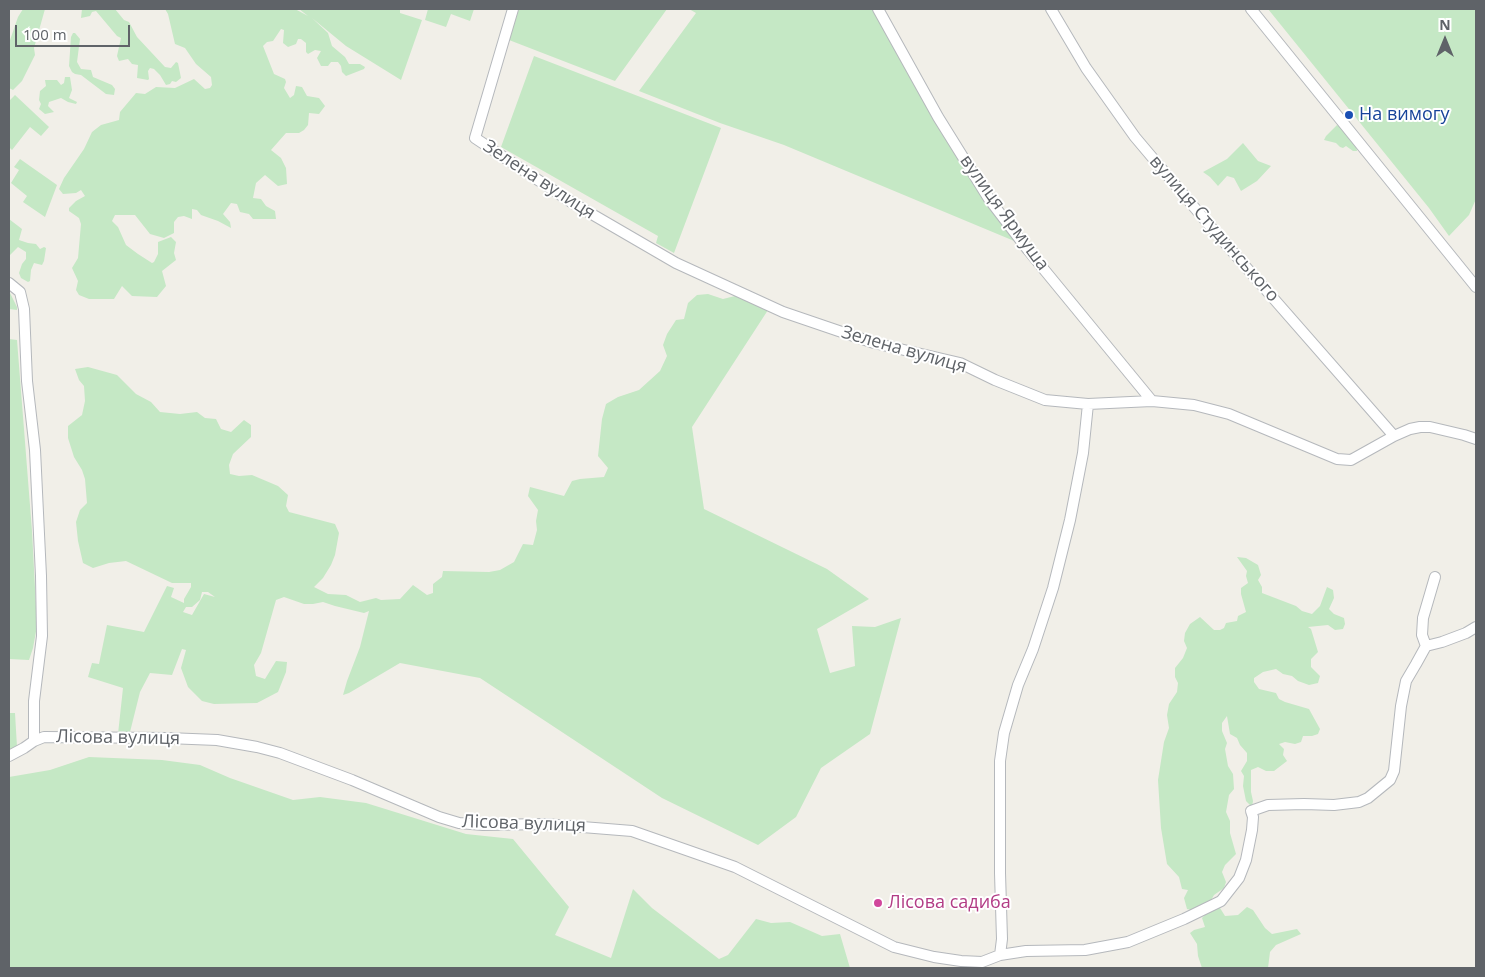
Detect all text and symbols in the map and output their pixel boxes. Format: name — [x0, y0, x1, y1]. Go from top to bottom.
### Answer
scale bar — [18, 15, 132, 47]
north arrow — [1420, 15, 1470, 65]
text: N — [1439, 15, 1451, 34]
text: 100 m — [23, 24, 67, 44]
place label: На вимогу — [1359, 104, 1450, 126]
marker: На вимогу — [1343, 109, 1355, 121]
street label: Зелена вулиця — [479, 136, 599, 224]
street label: вулиця Ярмуша — [955, 151, 1053, 275]
street label: вулиця Студинського — [1145, 151, 1283, 307]
street label: Зелена вулиця — [839, 322, 969, 378]
street label: Лісова вулиця — [56, 726, 180, 750]
street label: Лісова вулиця — [462, 811, 586, 837]
place label: Лісова садиба — [888, 892, 1011, 914]
marker: Лісова садиба — [872, 897, 884, 909]

